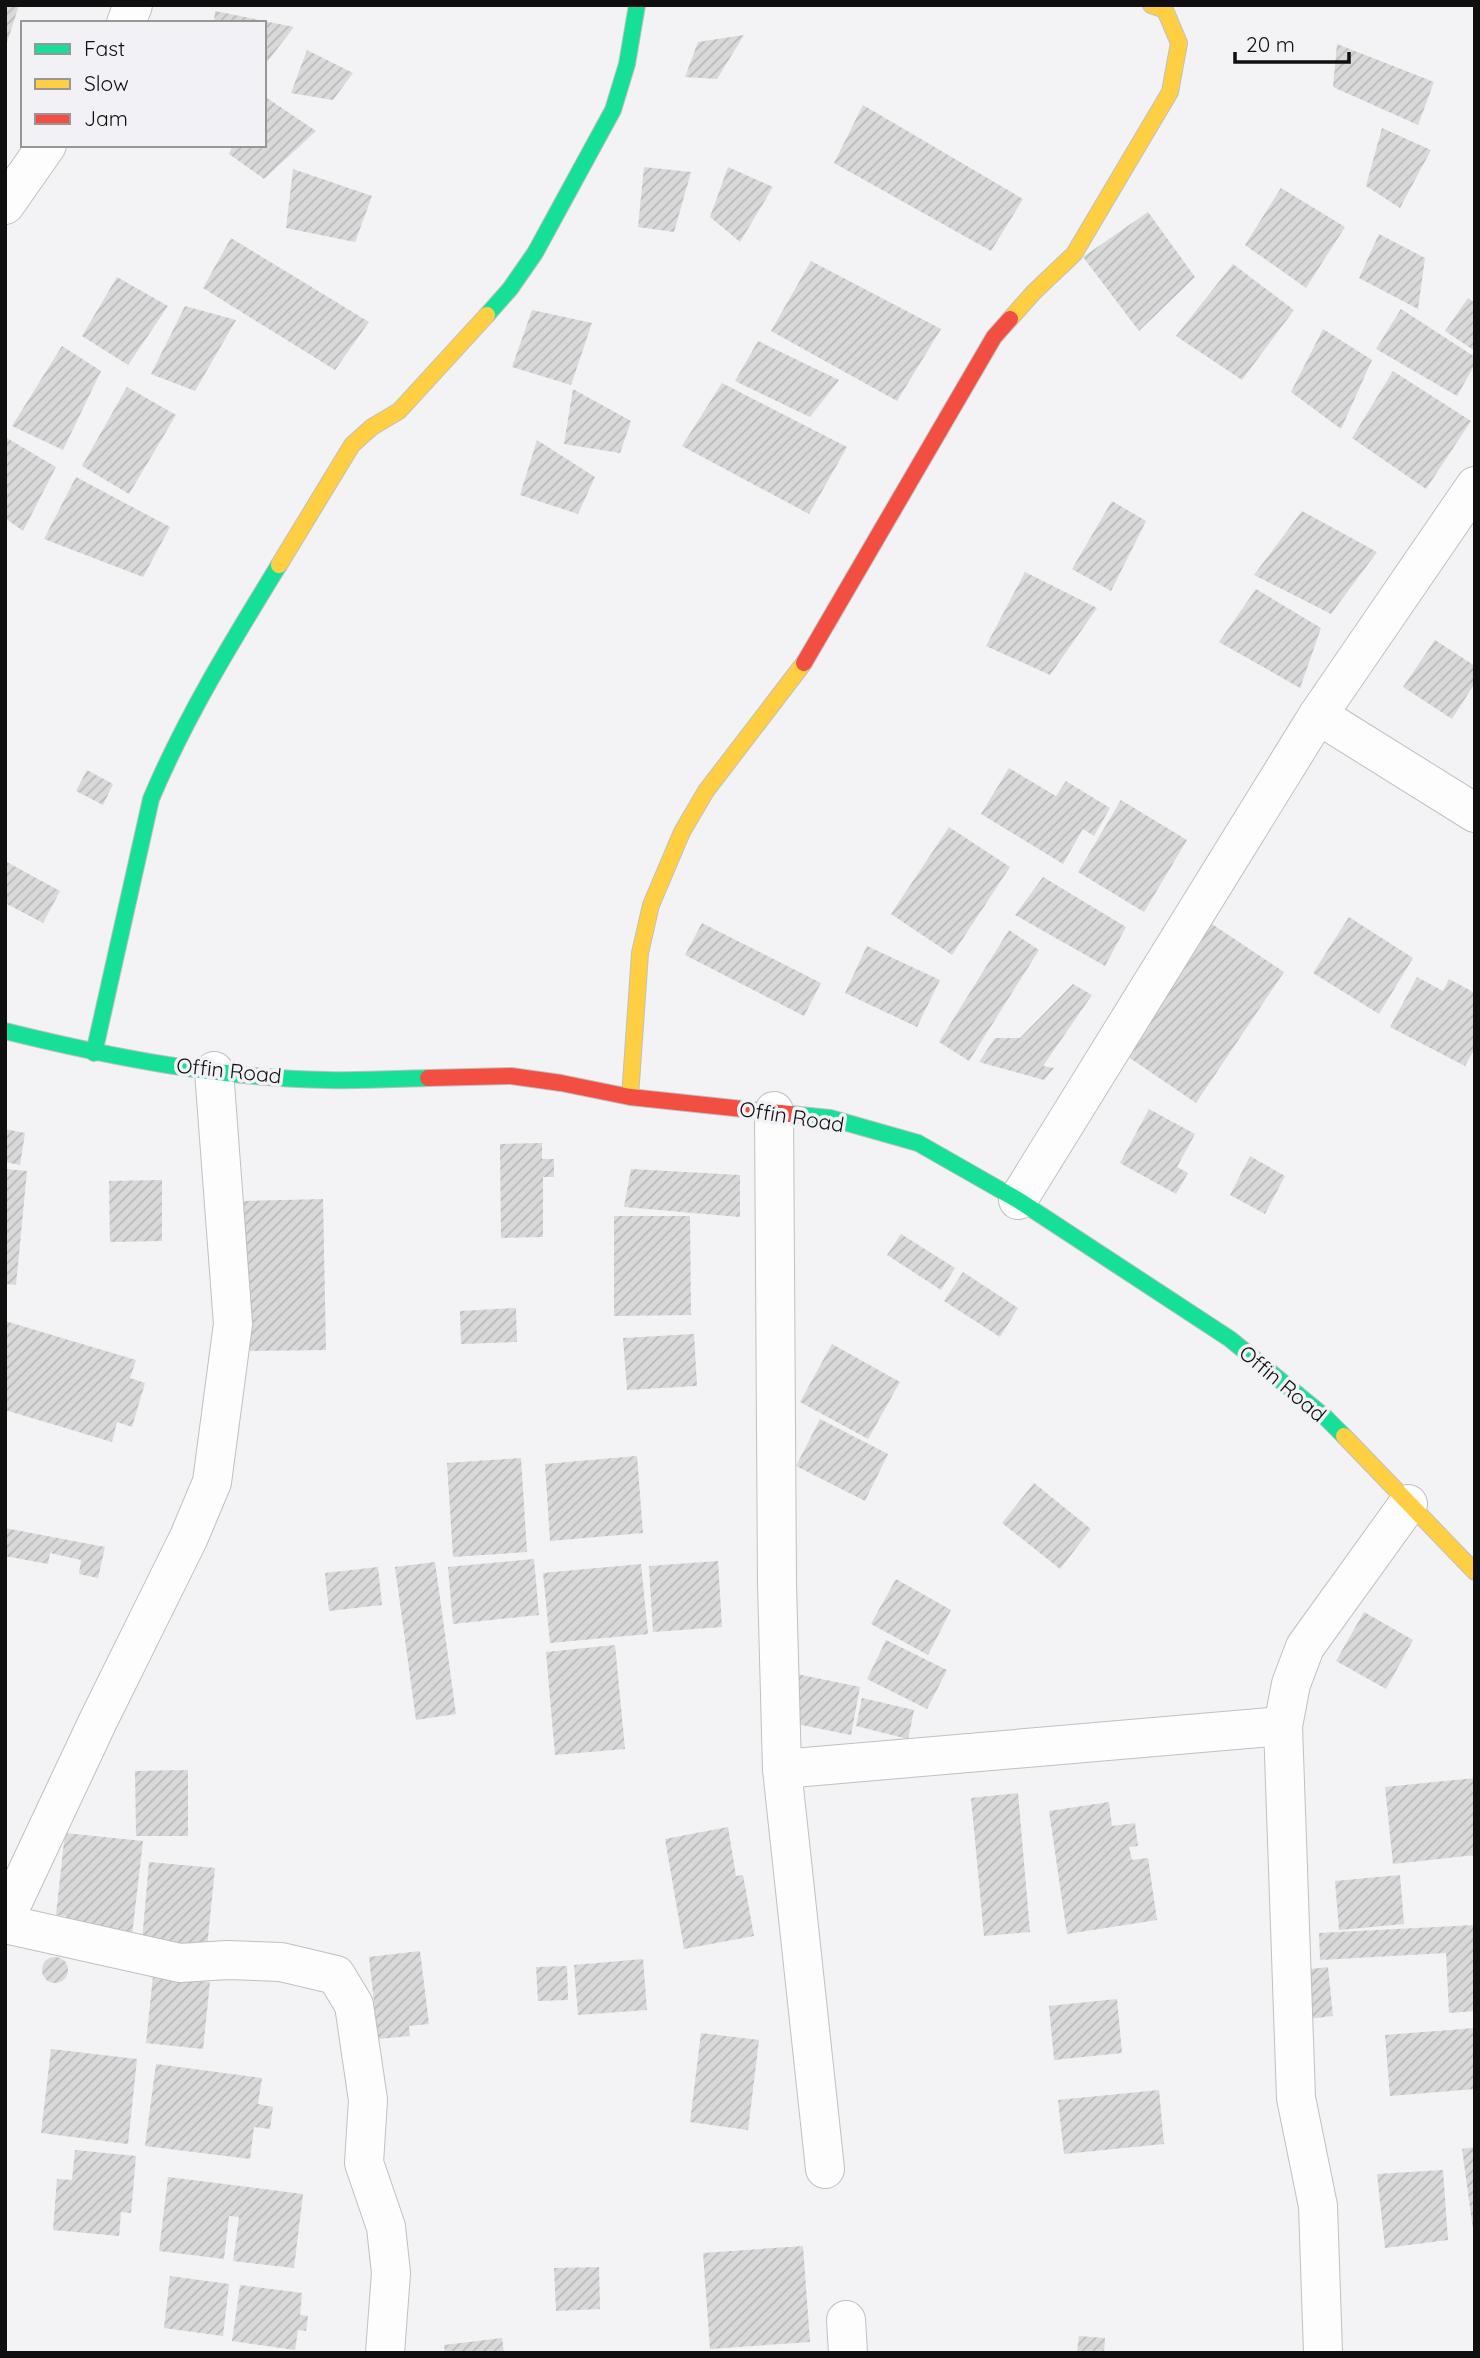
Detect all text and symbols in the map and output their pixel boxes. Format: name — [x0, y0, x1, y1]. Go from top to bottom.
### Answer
legend — [21, 21, 266, 147]
scale bar — [1235, 21, 1349, 65]
text: 20 m — [1246, 31, 1295, 57]
text: Fast — [84, 35, 125, 61]
text: Slow — [84, 70, 129, 96]
text: Jam — [84, 105, 128, 131]
street label: Offin Road — [175, 1052, 283, 1088]
street label: Offin Road — [738, 1095, 846, 1137]
street label: Offin Road — [1234, 1339, 1332, 1427]

